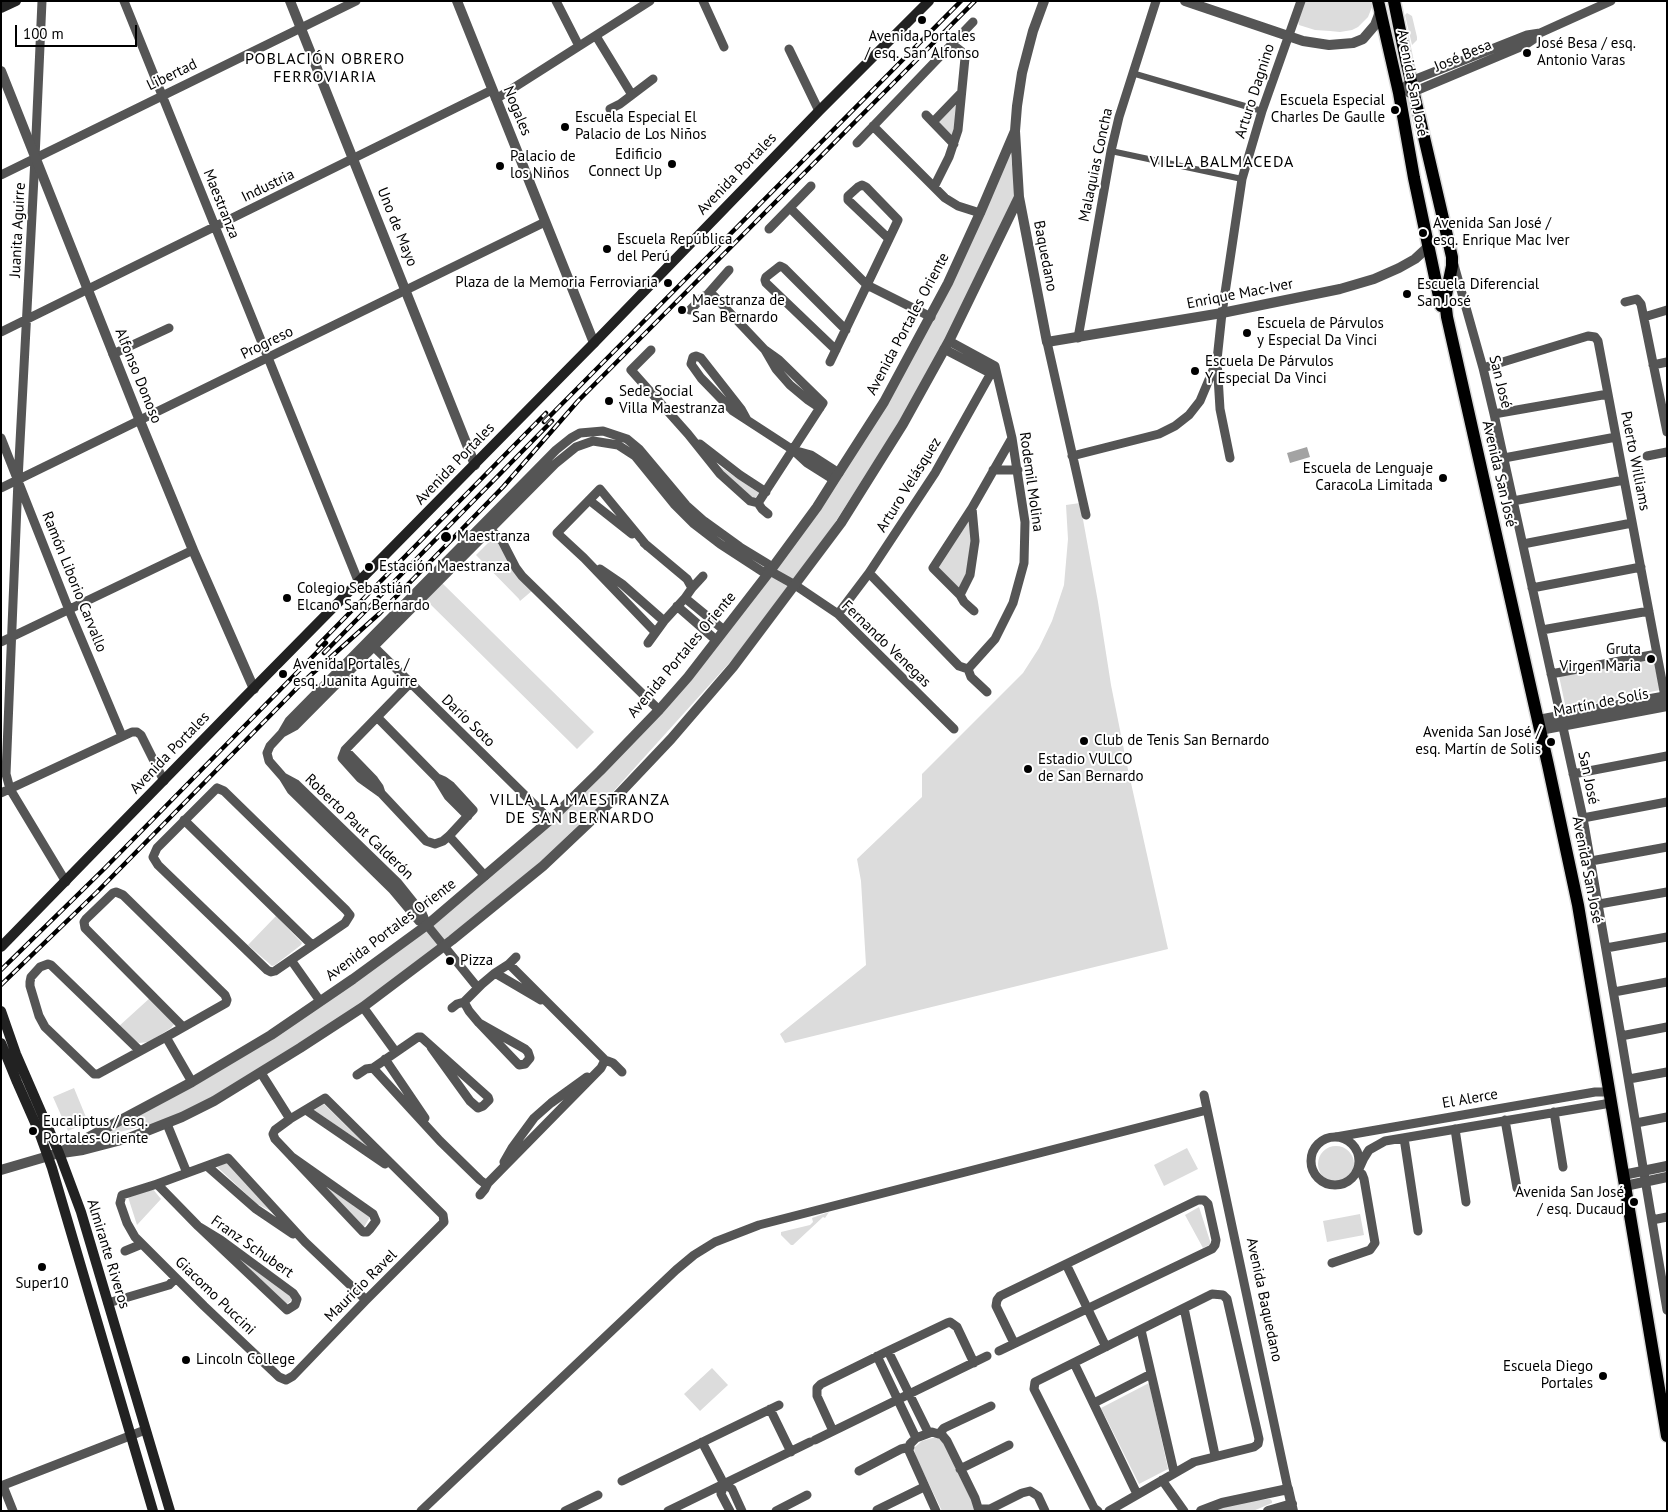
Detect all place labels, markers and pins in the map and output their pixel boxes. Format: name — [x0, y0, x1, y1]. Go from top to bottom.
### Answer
marker: Avenida Portales / esq. San Alfonso — [916, 14, 928, 26]
place label: Avenida Portales / esq. San Alfonso — [865, 28, 979, 63]
place label: José Besa / esq. Antonio Varas — [1537, 35, 1636, 70]
marker: José Besa / esq. Antonio Varas — [1521, 47, 1533, 59]
place label: Escuela Especial Charles De Gaulle — [1271, 92, 1385, 127]
marker: Escuela Especial Charles De Gaulle — [1389, 104, 1401, 116]
place label: Escuela Especial El Palacio de Los Niños — [575, 109, 707, 144]
marker: Escuela Especial El Palacio de Los Niños — [559, 121, 571, 133]
place label: Edificio Connect Up — [588, 146, 662, 181]
place label: Palacio de los Niños — [510, 148, 576, 183]
marker: Edificio Connect Up — [666, 158, 678, 170]
marker: Palacio de los Niños — [494, 160, 506, 172]
place label: Avenida San José / esq. Enrique Mac Iver — [1433, 215, 1570, 250]
marker: Avenida San José / esq. Enrique Mac Iver — [1417, 227, 1429, 239]
place label: Escuela República del Perú — [617, 231, 732, 266]
marker: Escuela República del Perú — [601, 243, 613, 255]
place label: Plaza de la Memoria Ferroviaria — [455, 274, 658, 292]
place label: Escuela Diferencial San José — [1417, 276, 1539, 311]
marker: Plaza de la Memoria Ferroviaria — [662, 277, 674, 289]
marker: Escuela Diferencial San José — [1401, 288, 1413, 300]
place label: Maestranza de San Bernardo — [692, 292, 785, 327]
marker: Maestranza de San Bernardo — [676, 304, 688, 316]
place label: Escuela de Párvulos y Especial Da Vinci — [1257, 315, 1384, 350]
marker: Escuela de Párvulos y Especial Da Vinci — [1241, 327, 1253, 339]
place label: Escuela De Párvulos Y Especial Da Vinci — [1205, 353, 1334, 388]
marker: Escuela De Párvulos Y Especial Da Vinci — [1189, 365, 1201, 377]
place label: Sede Social Villa Maestranza — [619, 383, 725, 418]
marker: Sede Social Villa Maestranza — [603, 395, 615, 407]
place label: Escuela de Lenguaje CaracoLa Limitada — [1303, 460, 1433, 495]
marker: Escuela de Lenguaje CaracoLa Limitada — [1437, 472, 1449, 484]
place label: Maestranza — [457, 528, 530, 546]
marker: Maestranza — [439, 530, 453, 544]
place label: Estación Maestranza — [379, 558, 510, 576]
marker: Estación Maestranza — [363, 561, 375, 573]
place label: Colegio Sebastián Elcano San Bernardo — [297, 580, 430, 615]
marker: Colegio Sebastián Elcano San Bernardo — [281, 592, 293, 604]
place label: Gruta Virgen Maria — [1560, 641, 1641, 676]
marker: Gruta Virgen Maria — [1645, 653, 1657, 665]
place label: Avenida Portales / esq. Juanita Aguirre — [293, 656, 417, 691]
marker: Avenida Portales / esq. Juanita Aguirre — [277, 668, 289, 680]
place label: Avenida San José / esq. Martín de Solis — [1415, 724, 1541, 759]
place label: Club de Tenis San Bernardo — [1094, 732, 1269, 750]
marker: Club de Tenis San Bernardo — [1078, 735, 1090, 747]
marker: Avenida San José / esq. Martín de Solis — [1545, 736, 1557, 748]
place label: Estadio VULCO de San Bernardo — [1038, 751, 1144, 786]
marker: Estadio VULCO de San Bernardo — [1022, 763, 1034, 775]
place label: Pizza — [460, 952, 493, 970]
marker: Pizza — [444, 955, 456, 967]
place label: Eucaliptus / esq. Portales-Oriente — [43, 1113, 148, 1148]
marker: Eucaliptus / esq. Portales-Oriente — [27, 1125, 39, 1137]
place label: Avenida San José / esq. Ducaud — [1515, 1184, 1624, 1219]
marker: Avenida San José / esq. Ducaud — [1628, 1196, 1640, 1208]
marker: Super10 — [36, 1261, 48, 1273]
place label: Super10 — [15, 1275, 69, 1293]
place label: Lincoln College — [196, 1351, 295, 1369]
marker: Lincoln College — [180, 1354, 192, 1366]
place label: Escuela Diego Portales — [1503, 1358, 1593, 1393]
marker: Escuela Diego Portales — [1597, 1370, 1609, 1382]

